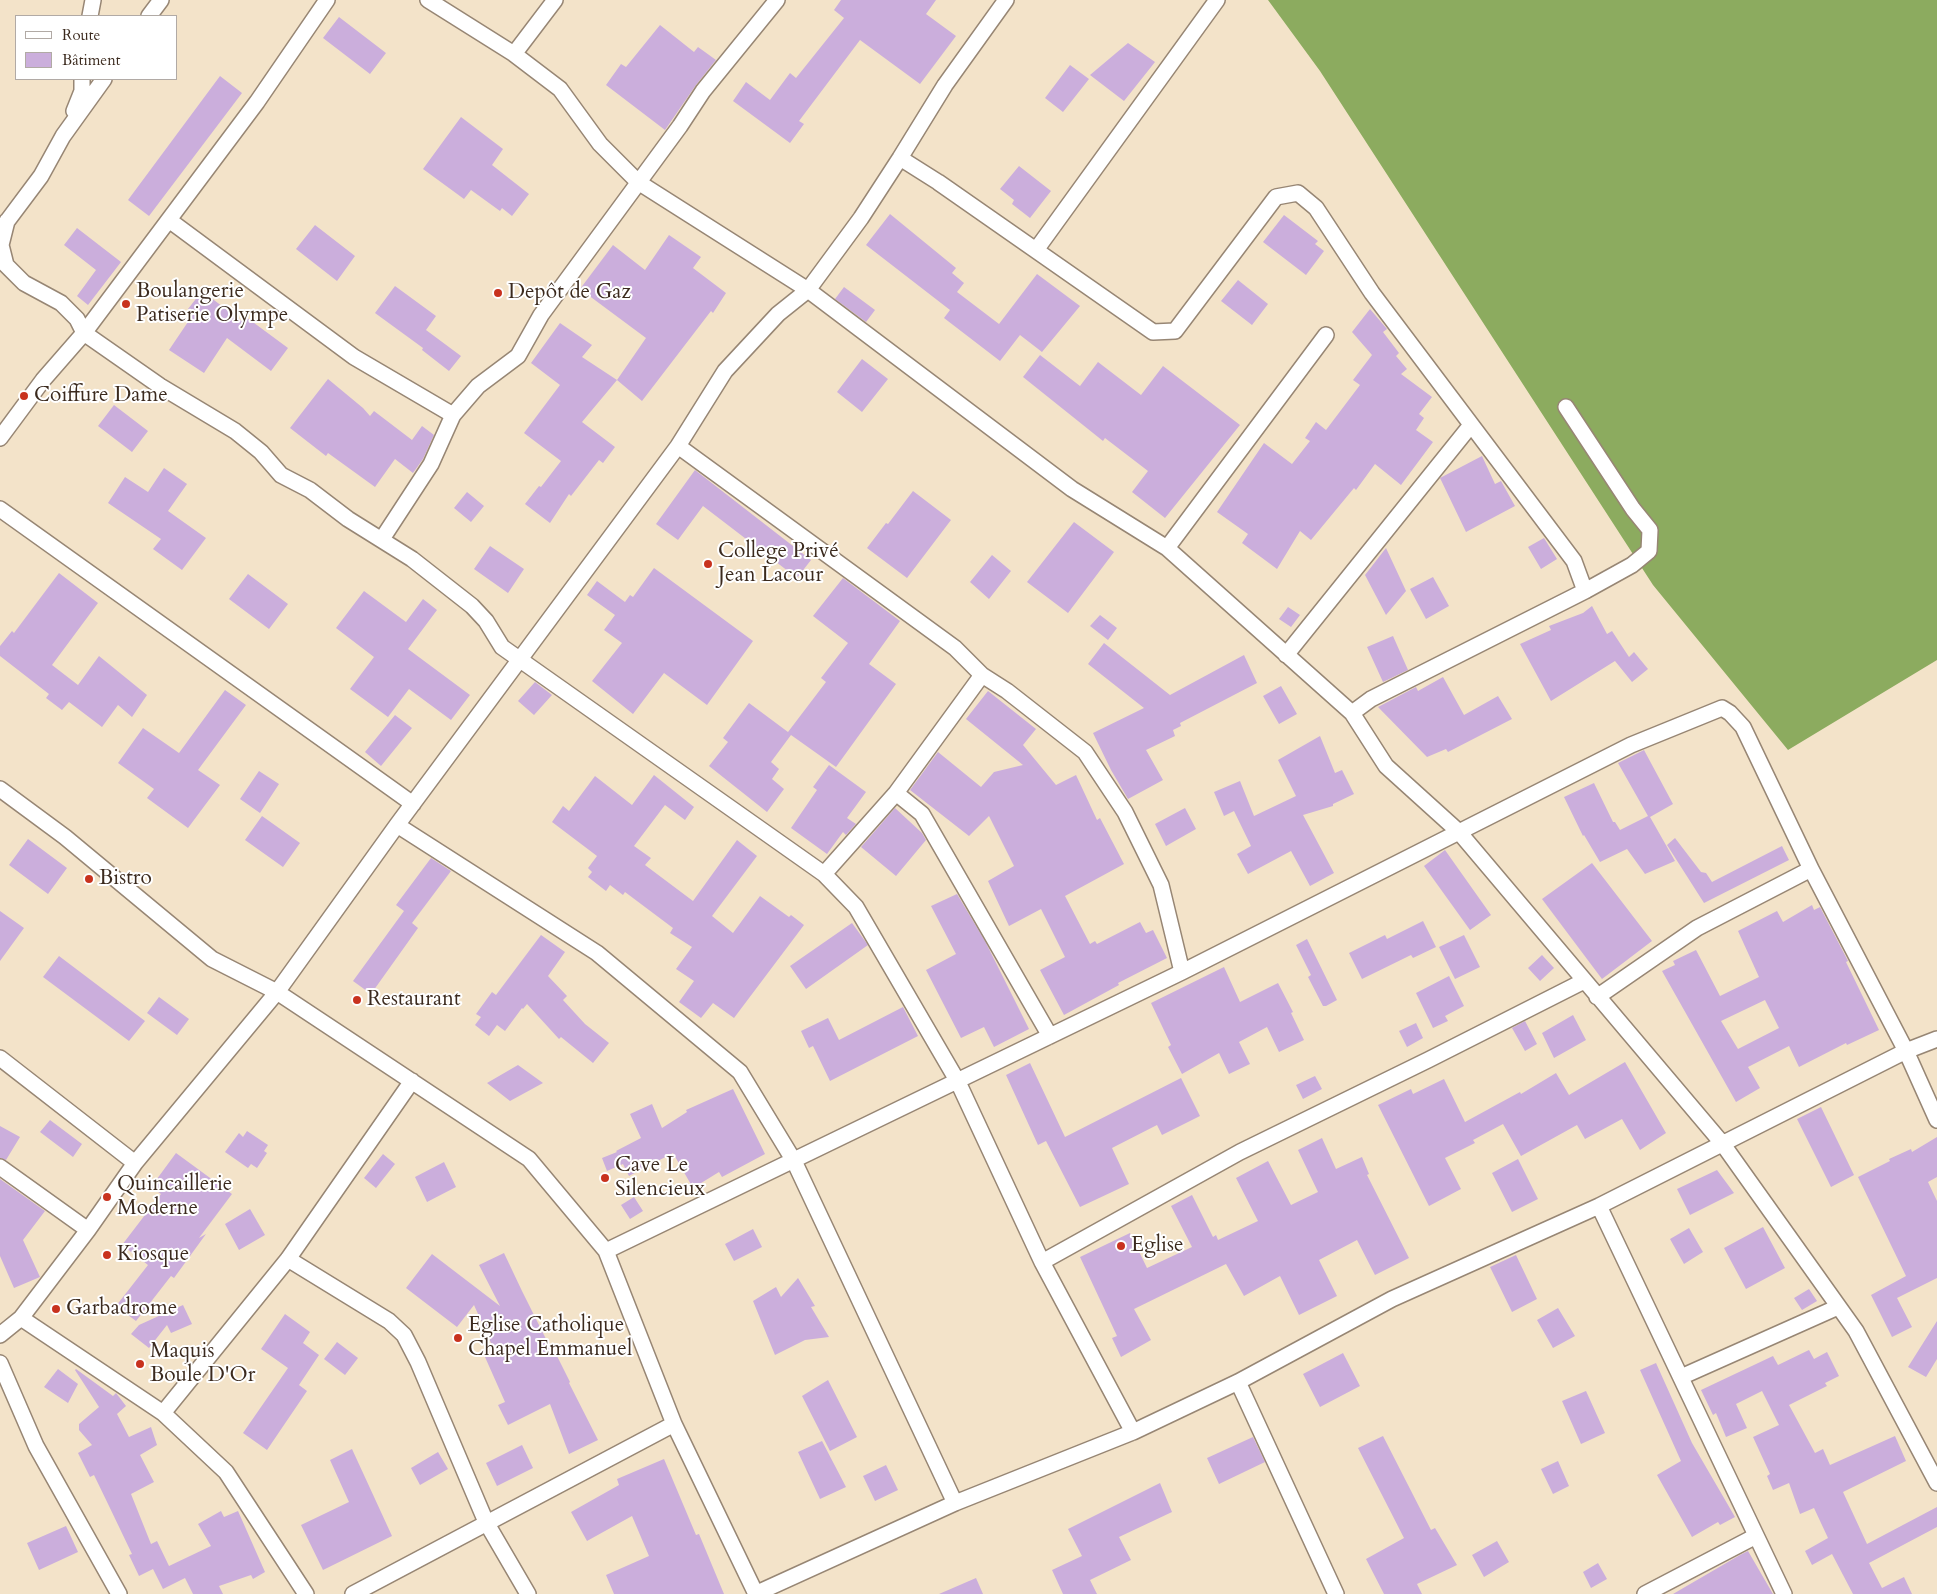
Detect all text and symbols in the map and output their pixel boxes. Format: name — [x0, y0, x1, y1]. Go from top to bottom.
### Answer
legend — [15, 15, 178, 80]
text: Route — [62, 25, 100, 45]
text: Bâtiment — [62, 50, 120, 70]
place label: Boulangerie Patiserie Olympe — [136, 279, 288, 329]
place label: Depôt de Gaz — [508, 280, 631, 306]
marker: Depôt de Gaz — [492, 287, 504, 299]
marker: Boulangerie Patiserie Olympe — [120, 298, 132, 310]
place label: Coiffure Dame — [34, 383, 168, 409]
marker: Coiffure Dame — [18, 390, 30, 402]
place label: College Privé Jean Lacour — [718, 539, 839, 589]
marker: College Privé Jean Lacour — [702, 558, 714, 570]
place label: Bistro — [99, 866, 152, 892]
marker: Bistro — [83, 873, 95, 885]
place label: Restaurant — [367, 987, 461, 1013]
marker: Restaurant — [351, 994, 363, 1006]
place label: Cave Le Silencieux — [615, 1153, 705, 1203]
place label: Quincaillerie Moderne — [117, 1172, 232, 1222]
marker: Cave Le Silencieux — [599, 1172, 611, 1184]
marker: Quincaillerie Moderne — [101, 1191, 113, 1203]
place label: Eglise — [1131, 1233, 1184, 1259]
marker: Eglise — [1115, 1240, 1127, 1252]
place label: Kiosque — [117, 1242, 189, 1268]
marker: Kiosque — [101, 1249, 113, 1261]
place label: Garbadrome — [66, 1296, 177, 1322]
marker: Garbadrome — [50, 1303, 62, 1315]
place label: Eglise Catholique Chapel Emmanuel — [468, 1313, 632, 1363]
marker: Eglise Catholique Chapel Emmanuel — [452, 1332, 464, 1344]
place label: Maquis Boule D'Or — [150, 1339, 255, 1389]
marker: Maquis Boule D'Or — [134, 1358, 146, 1370]

